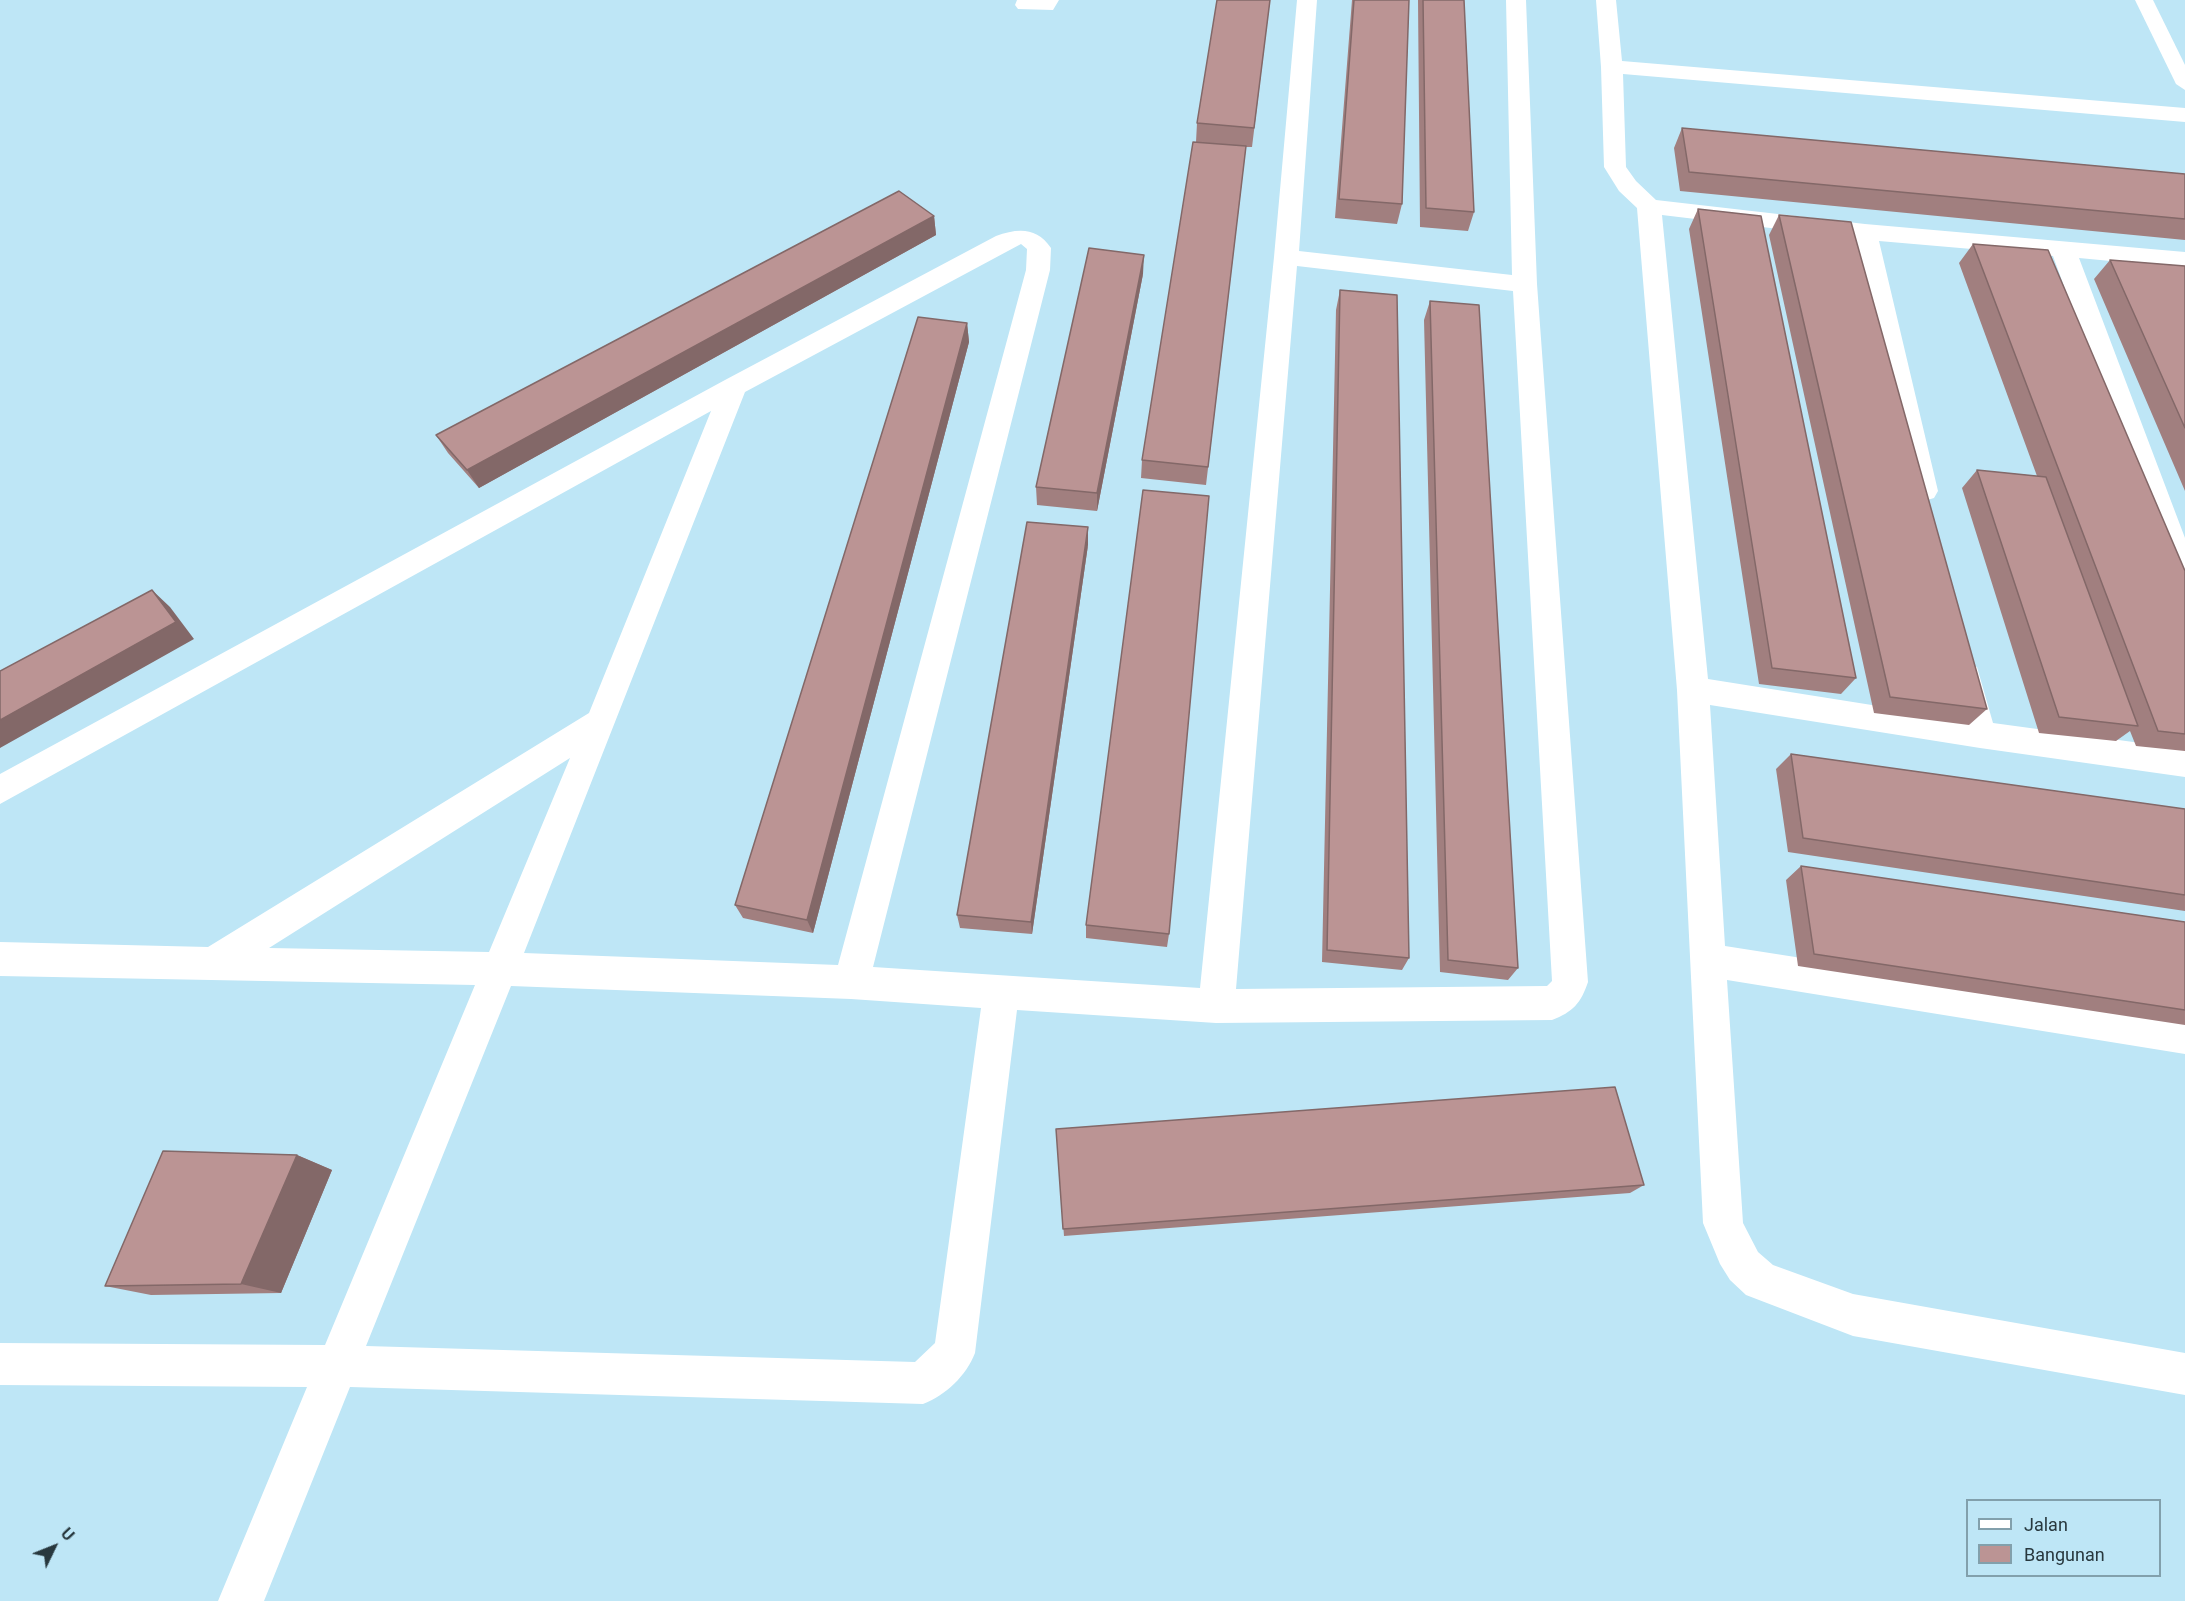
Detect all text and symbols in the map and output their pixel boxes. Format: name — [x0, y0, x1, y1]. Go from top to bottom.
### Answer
legend — [1966, 1499, 2161, 1577]
text: Jalan — [2024, 1514, 2068, 1535]
north arrow — [24, 1517, 84, 1577]
text: U — [57, 1524, 78, 1545]
text: Bangunan — [2024, 1544, 2105, 1565]

